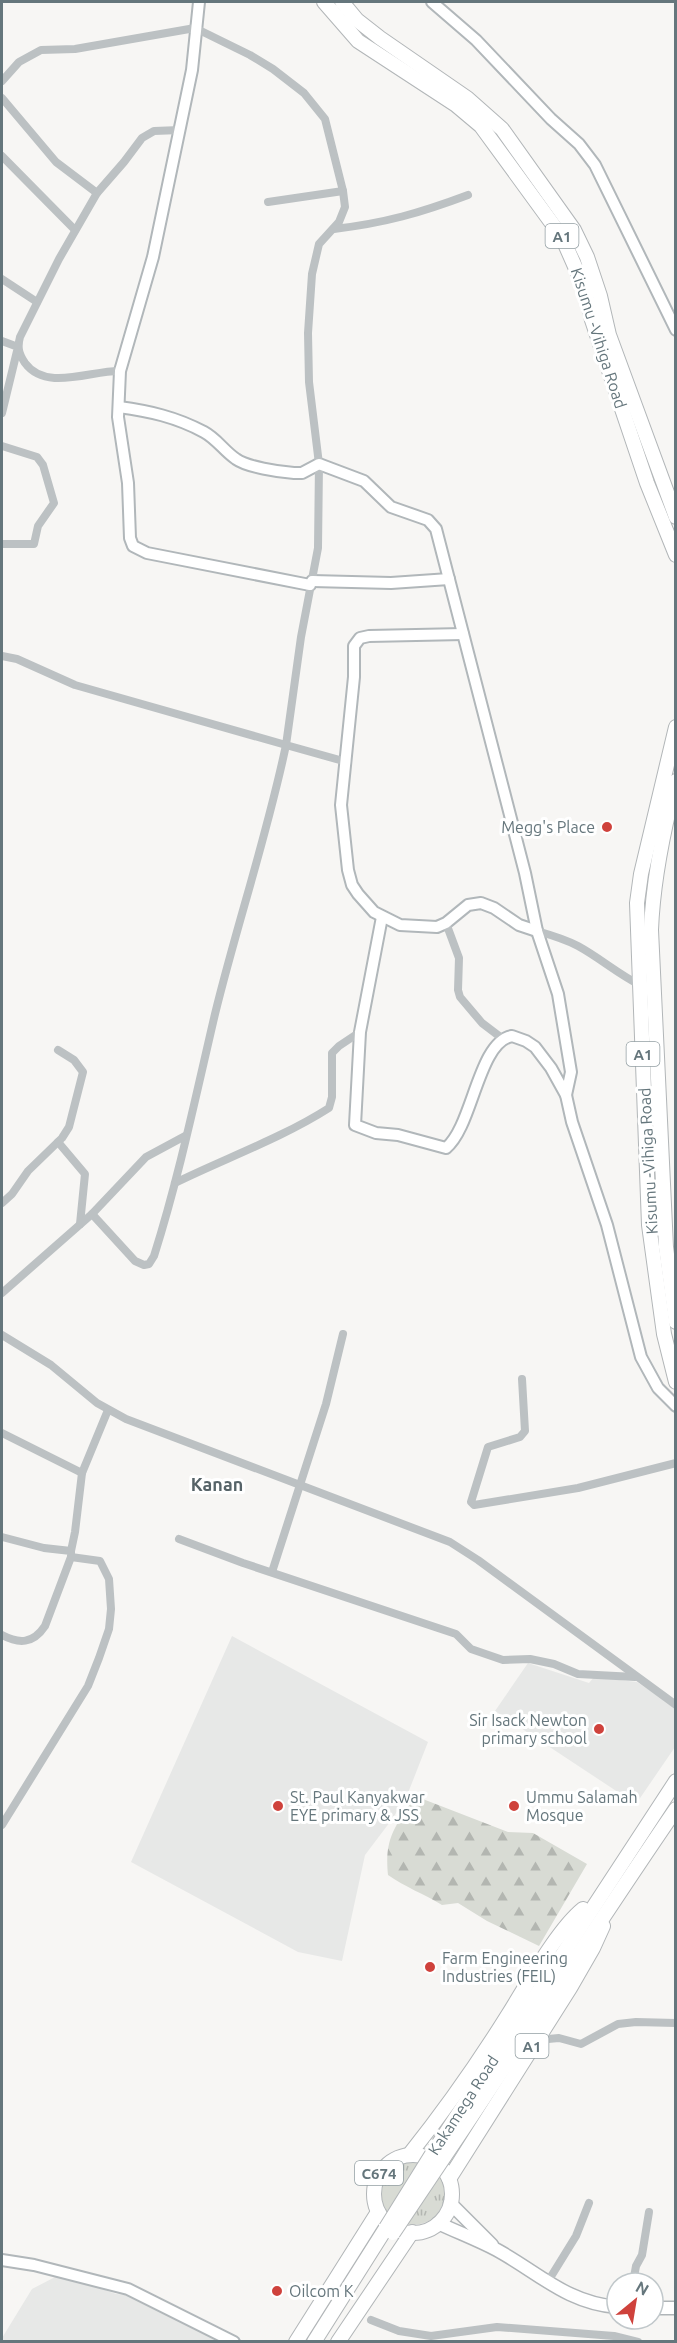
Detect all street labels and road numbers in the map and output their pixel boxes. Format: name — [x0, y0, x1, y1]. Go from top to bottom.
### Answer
road number: A1 — [546, 224, 578, 248]
street label: Kisumu -Vihiga Road — [568, 265, 630, 411]
road number: A1 — [626, 1042, 660, 1066]
street label: Kisumu -Vihiga Road — [635, 1087, 661, 1235]
road number: A1 — [516, 2034, 548, 2058]
street label: Kakamega Road — [424, 2052, 502, 2158]
road number: C674 — [355, 2161, 403, 2185]

